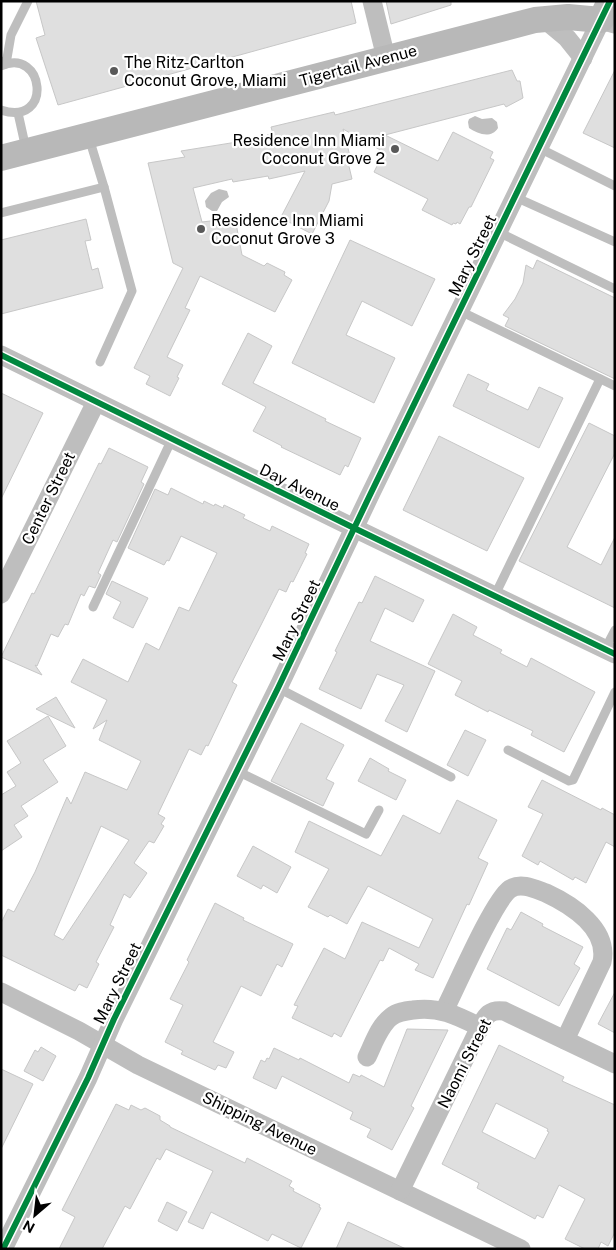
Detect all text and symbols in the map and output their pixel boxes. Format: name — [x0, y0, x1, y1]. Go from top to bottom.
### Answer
street label: Tigertail Avenue — [297, 41, 419, 90]
place label: The Ritz-Carlton Coconut Grove, Miami — [124, 53, 287, 90]
marker: The Ritz-Carlton Coconut Grove, Miami — [108, 65, 120, 77]
place label: Residence Inn Miami Coconut Grove 2 — [232, 131, 385, 168]
marker: Residence Inn Miami Coconut Grove 2 — [389, 143, 401, 155]
place label: Residence Inn Miami Coconut Grove 3 — [211, 211, 364, 248]
street label: Mary Street — [444, 211, 500, 299]
marker: Residence Inn Miami Coconut Grove 3 — [195, 223, 207, 235]
street label: Center Street — [18, 449, 79, 548]
street label: Day Avenue — [257, 460, 343, 515]
street label: Mary Street — [268, 576, 324, 664]
street label: Mary Street — [89, 939, 145, 1027]
street label: Naomi Street — [434, 1015, 495, 1111]
street label: Shipping Avenue — [199, 1087, 320, 1159]
north arrow — [10, 1190, 60, 1240]
text: N — [20, 1217, 37, 1236]

